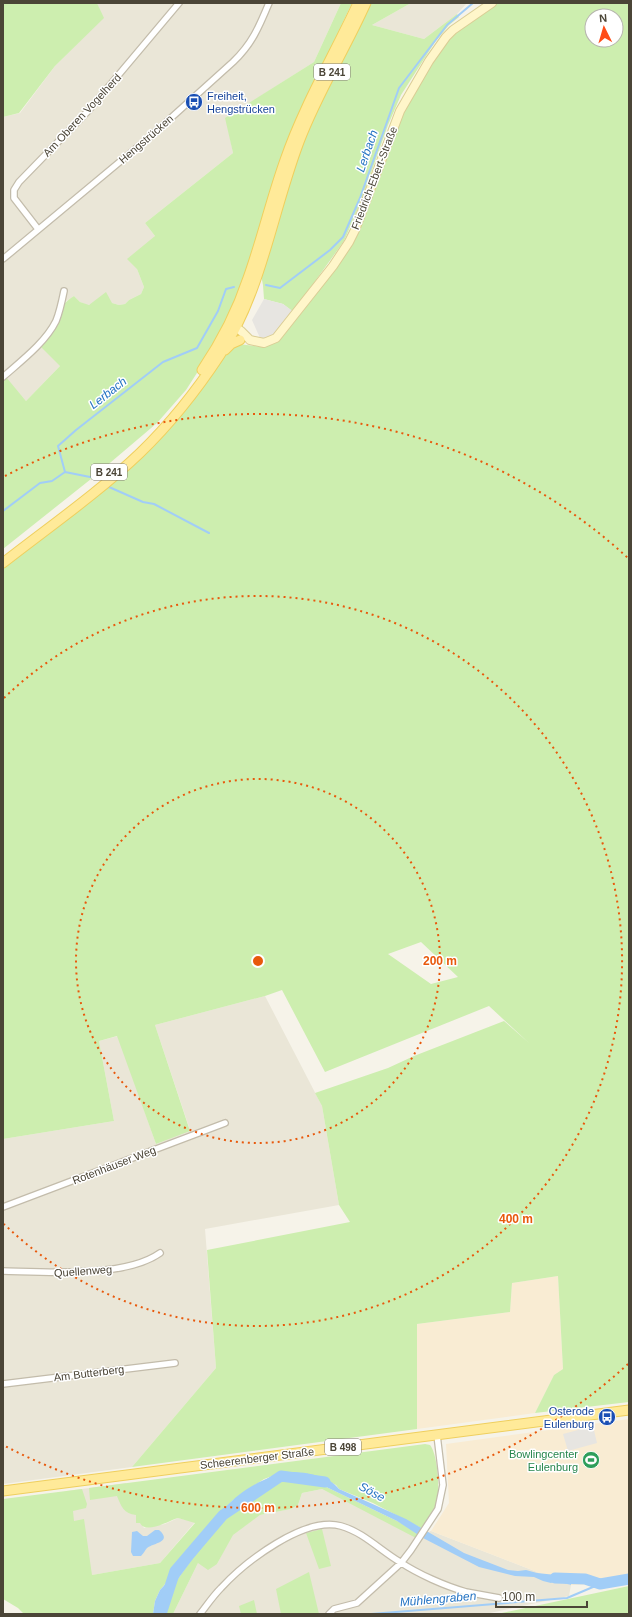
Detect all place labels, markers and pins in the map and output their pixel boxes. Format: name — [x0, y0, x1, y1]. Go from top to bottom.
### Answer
place label: Freiheit, Hengstrücken — [207, 90, 275, 115]
bus stop icon: Freiheit, Hengstrücken — [184, 92, 204, 112]
centre of rings — [251, 954, 265, 968]
place label: Osterode Eulenburg — [544, 1405, 594, 1430]
bus stop icon: Osterode Eulenburg — [597, 1407, 617, 1427]
place label: Bowlingcenter Eulenburg — [509, 1448, 578, 1473]
sports icon: Bowlingcenter Eulenburg — [581, 1450, 601, 1470]

